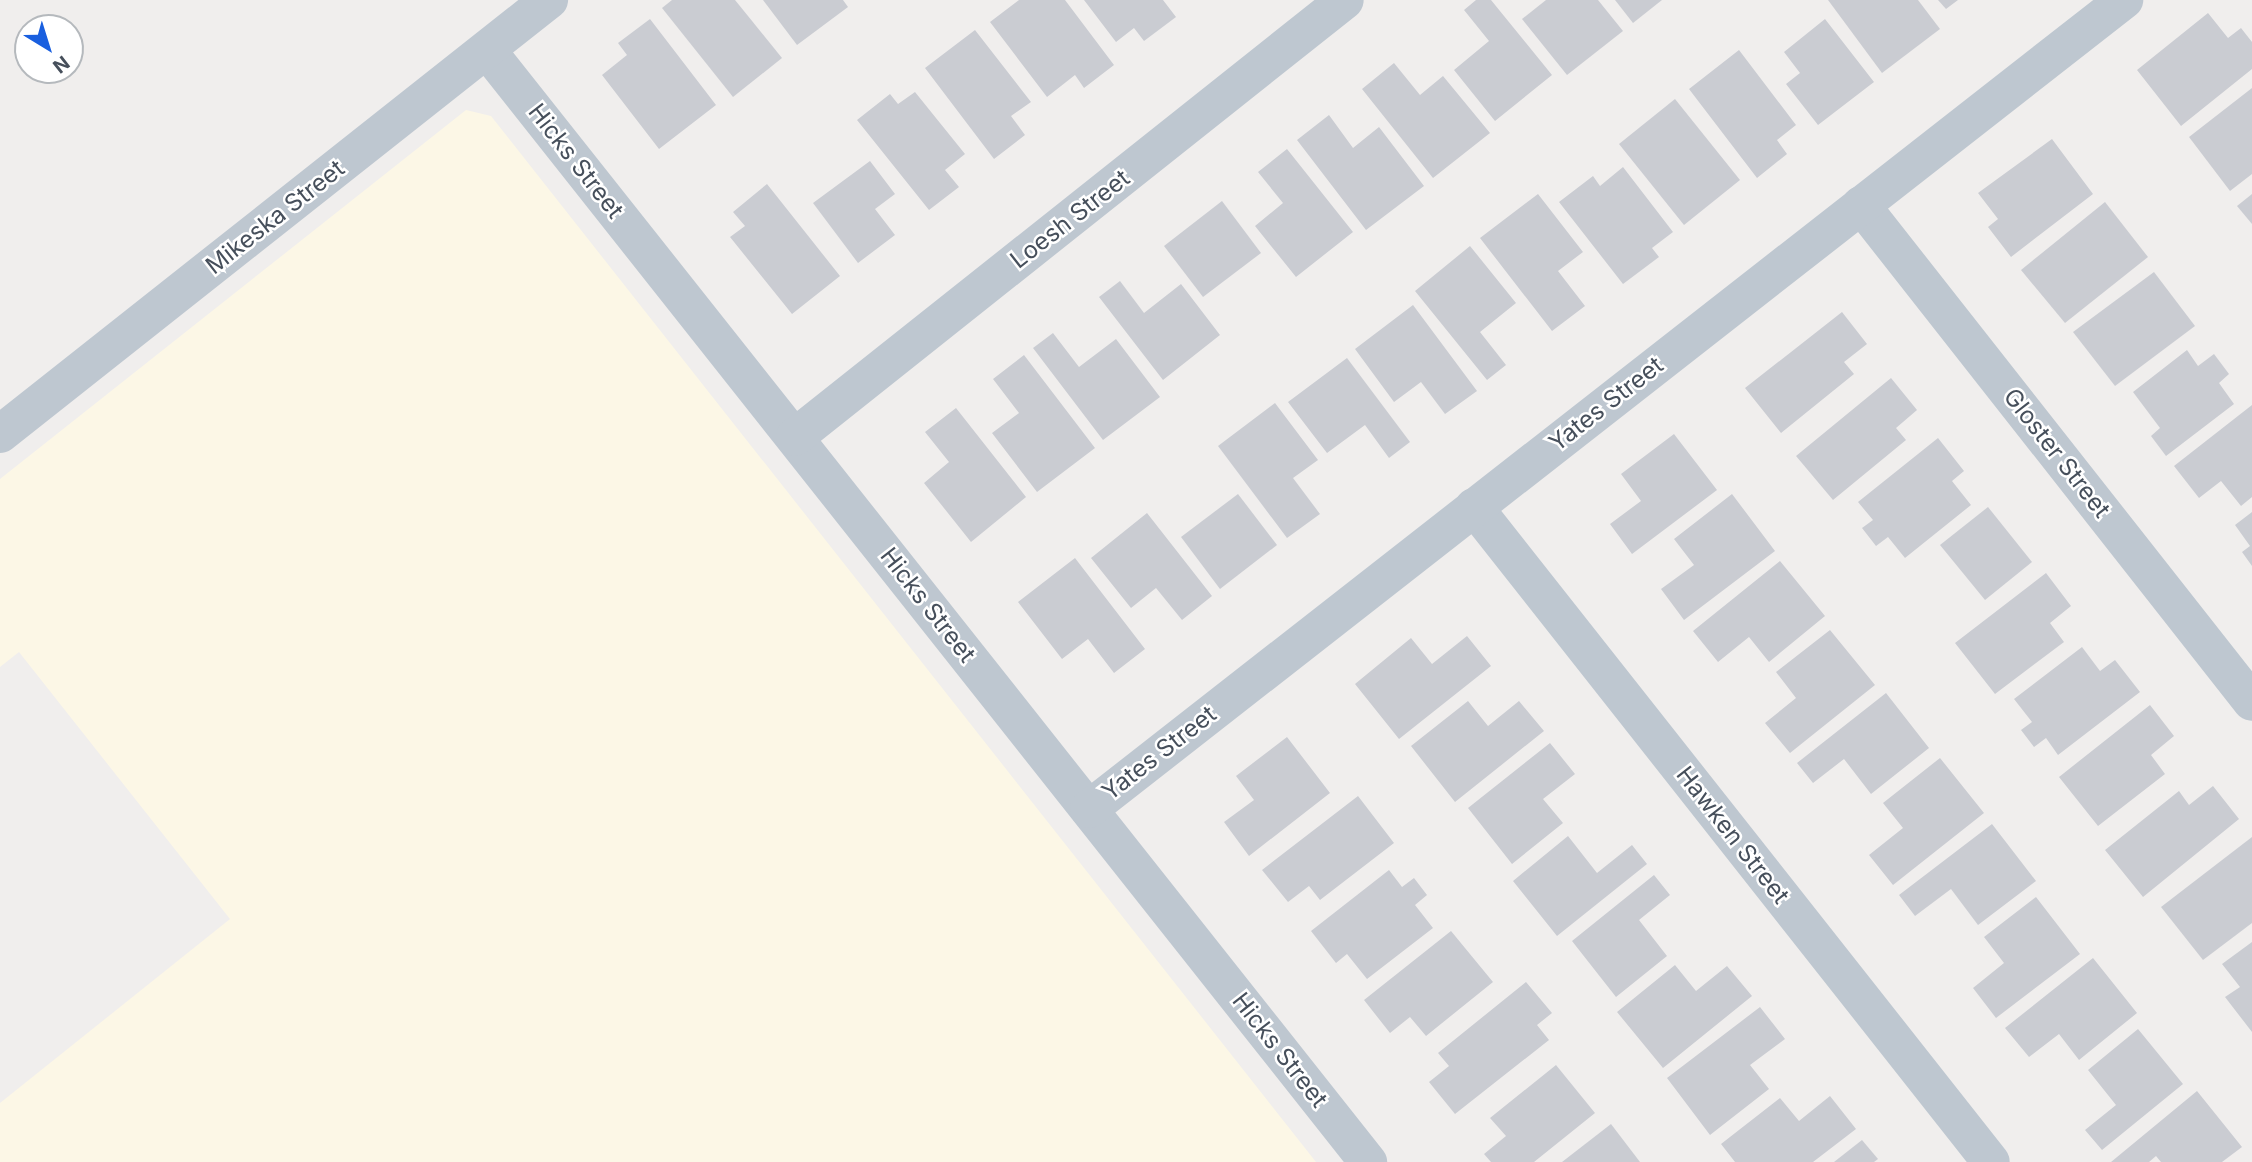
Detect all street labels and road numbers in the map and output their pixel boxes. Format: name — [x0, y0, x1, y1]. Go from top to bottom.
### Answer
street label: Hicks Street — [522, 98, 630, 224]
street label: Mikeska Street — [200, 154, 350, 280]
street label: Loesh Street — [1005, 164, 1135, 274]
street label: Yates Street — [1543, 351, 1669, 457]
street label: Gloster Street — [1998, 383, 2116, 523]
street label: Hicks Street — [874, 542, 982, 668]
street label: Yates Street — [1096, 700, 1222, 806]
street label: Hawken Street — [1670, 761, 1796, 909]
street label: Hicks Street — [1226, 987, 1334, 1113]

